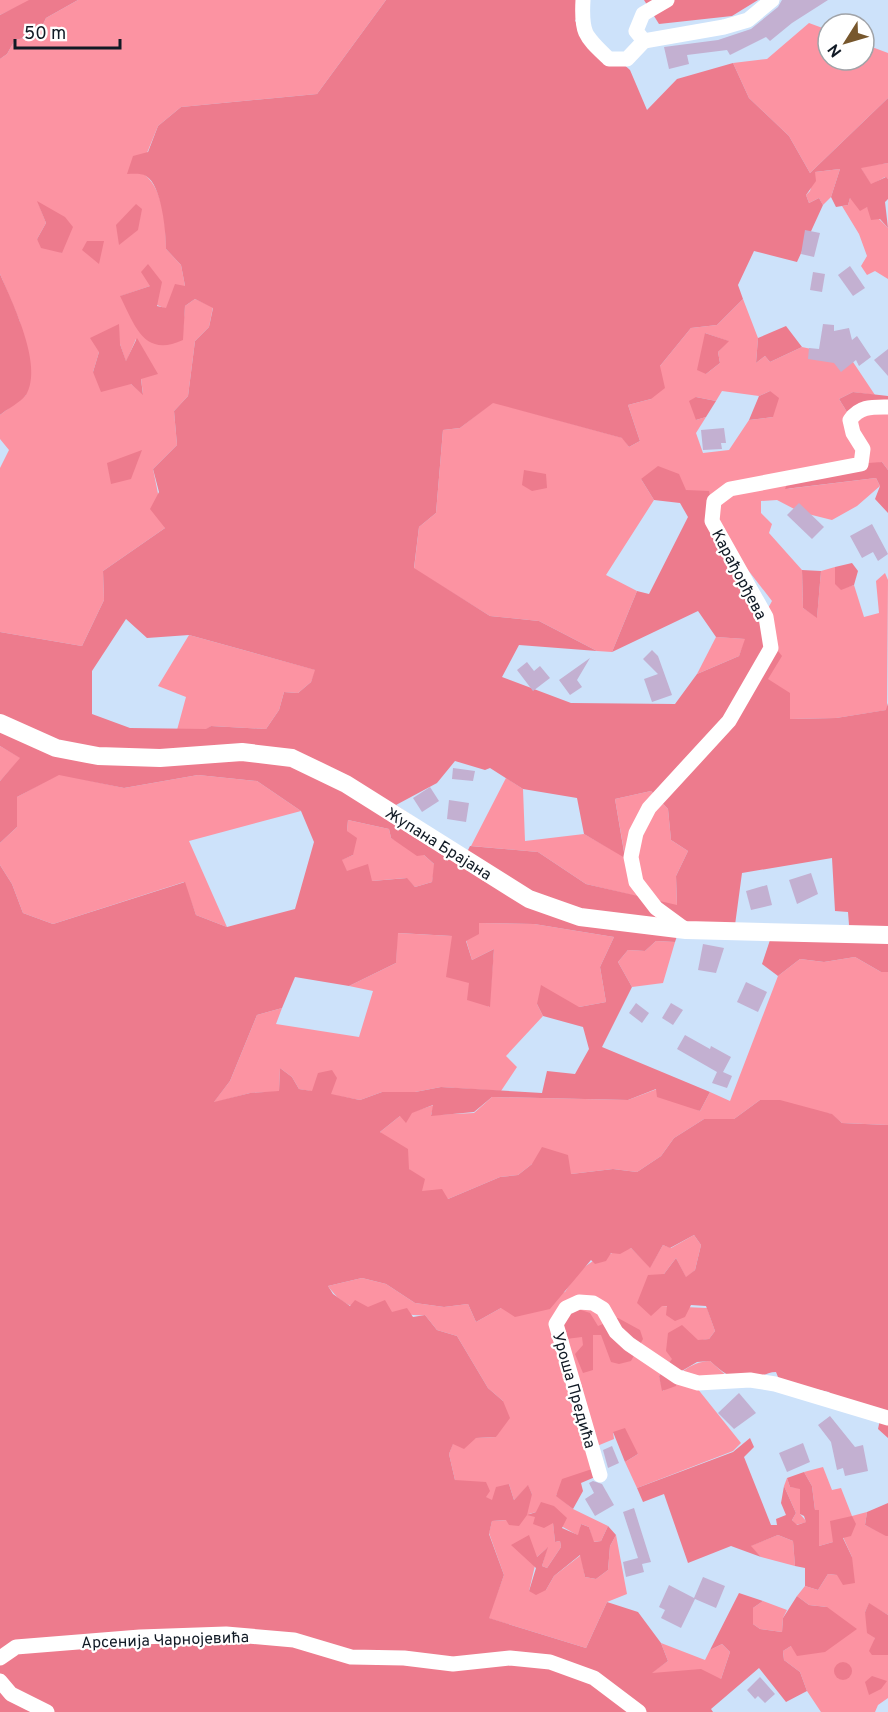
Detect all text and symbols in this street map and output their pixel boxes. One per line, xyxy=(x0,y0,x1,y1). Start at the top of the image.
scale bar xyxy=(15,12,120,50)
north arrow xyxy=(816,12,876,72)
text: 50 m xyxy=(24,23,66,46)
text: N xyxy=(824,39,847,60)
street label: Карађорђева xyxy=(706,526,770,623)
street label: Жупана Брајана xyxy=(381,804,495,885)
street label: Уроша Предића xyxy=(547,1330,599,1451)
street label: Арсенија Чарнојевића xyxy=(81,1628,249,1654)

